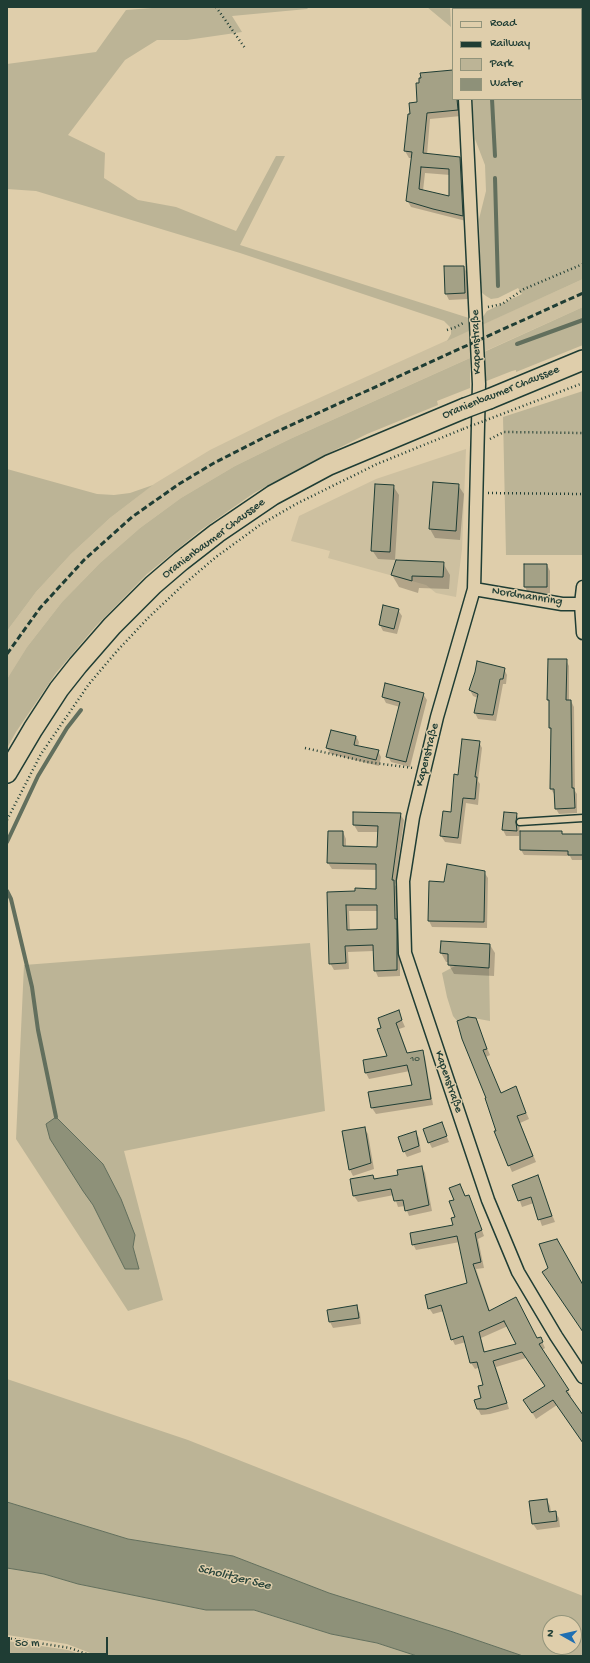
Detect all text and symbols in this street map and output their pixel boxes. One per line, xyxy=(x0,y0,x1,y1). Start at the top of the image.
legend xyxy=(452,8,582,100)
text: Road xyxy=(490,17,516,31)
text: Railway xyxy=(490,37,530,51)
text: Park xyxy=(490,57,513,71)
text: Water xyxy=(490,77,522,91)
street label: Kapenstraße xyxy=(469,309,485,375)
street label: Oranienbaumer Chaussee xyxy=(440,363,562,423)
street label: Oranienbaumer Chaussee xyxy=(160,496,268,582)
street label: Nordmannring xyxy=(491,584,563,610)
street label: Kapenstraße xyxy=(413,722,443,788)
street label: Kapenstraße xyxy=(431,1049,465,1115)
house number: 10 xyxy=(410,1053,420,1065)
water label: Scholitzer See xyxy=(196,1561,272,1595)
north arrow xyxy=(542,1615,582,1655)
scale bar xyxy=(10,1629,110,1655)
text: N xyxy=(545,1629,558,1638)
text: 50 m xyxy=(15,1637,40,1651)

